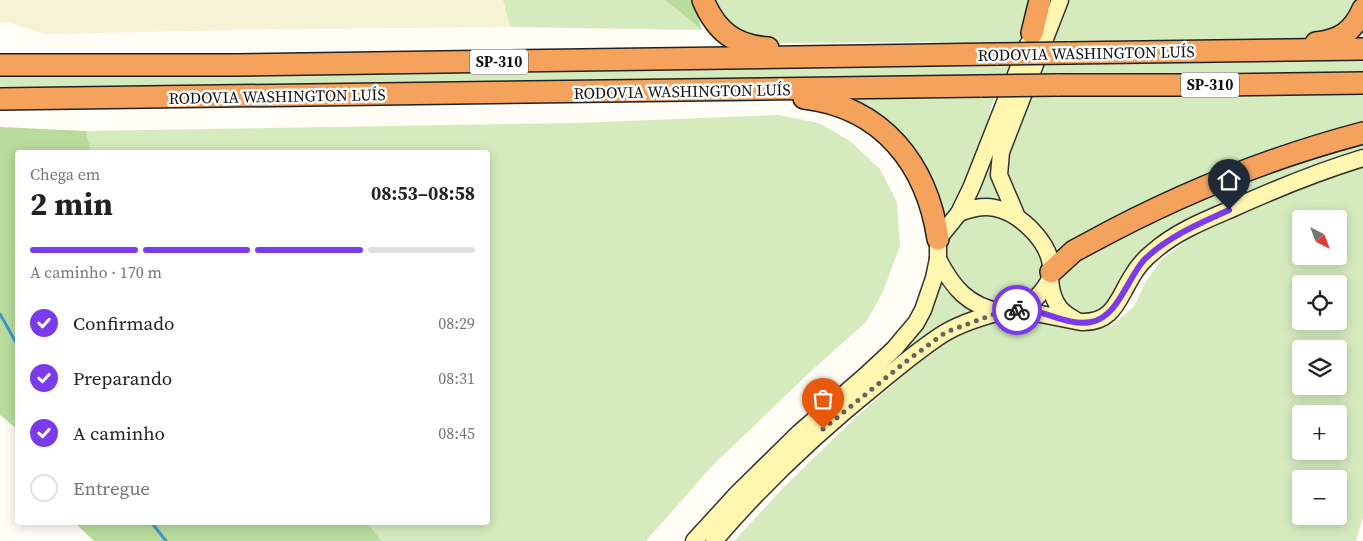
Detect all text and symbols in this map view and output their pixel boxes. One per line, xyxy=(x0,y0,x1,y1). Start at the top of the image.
street label: RODOVIA WASHINGTON LUÍS xyxy=(977,40,1195,66)
road number: SP-310 xyxy=(470,50,528,74)
road number: SP-310 xyxy=(1181,72,1239,98)
street label: RODOVIA WASHINGTON LUÍS xyxy=(573,78,791,104)
street label: RODOVIA WASHINGTON LUÍS xyxy=(168,83,386,109)
pin xyxy=(1208,159,1250,210)
text: Chega em xyxy=(30,163,100,185)
icon: home xyxy=(1215,166,1243,194)
text: 08:53–08:58 xyxy=(371,180,475,206)
text: 2 min xyxy=(30,182,113,226)
north arrow xyxy=(1292,210,1348,265)
map controls xyxy=(1292,210,1347,525)
text: A caminho · 170 m xyxy=(30,261,162,283)
button: locate xyxy=(1292,275,1347,330)
courier xyxy=(992,285,1042,335)
icon: bike xyxy=(1003,296,1031,324)
icon: check xyxy=(30,309,58,337)
text: Confirmado xyxy=(73,310,175,336)
text: 08:29 xyxy=(438,312,475,334)
button: layers xyxy=(1292,340,1347,395)
icon: check xyxy=(30,364,58,392)
text: Preparando xyxy=(73,365,172,391)
text: 08:31 xyxy=(438,367,475,389)
pin xyxy=(802,378,844,429)
icon: bag xyxy=(809,385,837,413)
button: + xyxy=(1292,405,1347,460)
icon: check xyxy=(30,419,58,447)
text: A caminho xyxy=(73,420,165,446)
text: 08:45 xyxy=(438,422,475,444)
button: − xyxy=(1292,470,1347,525)
text: Entregue xyxy=(73,475,150,501)

